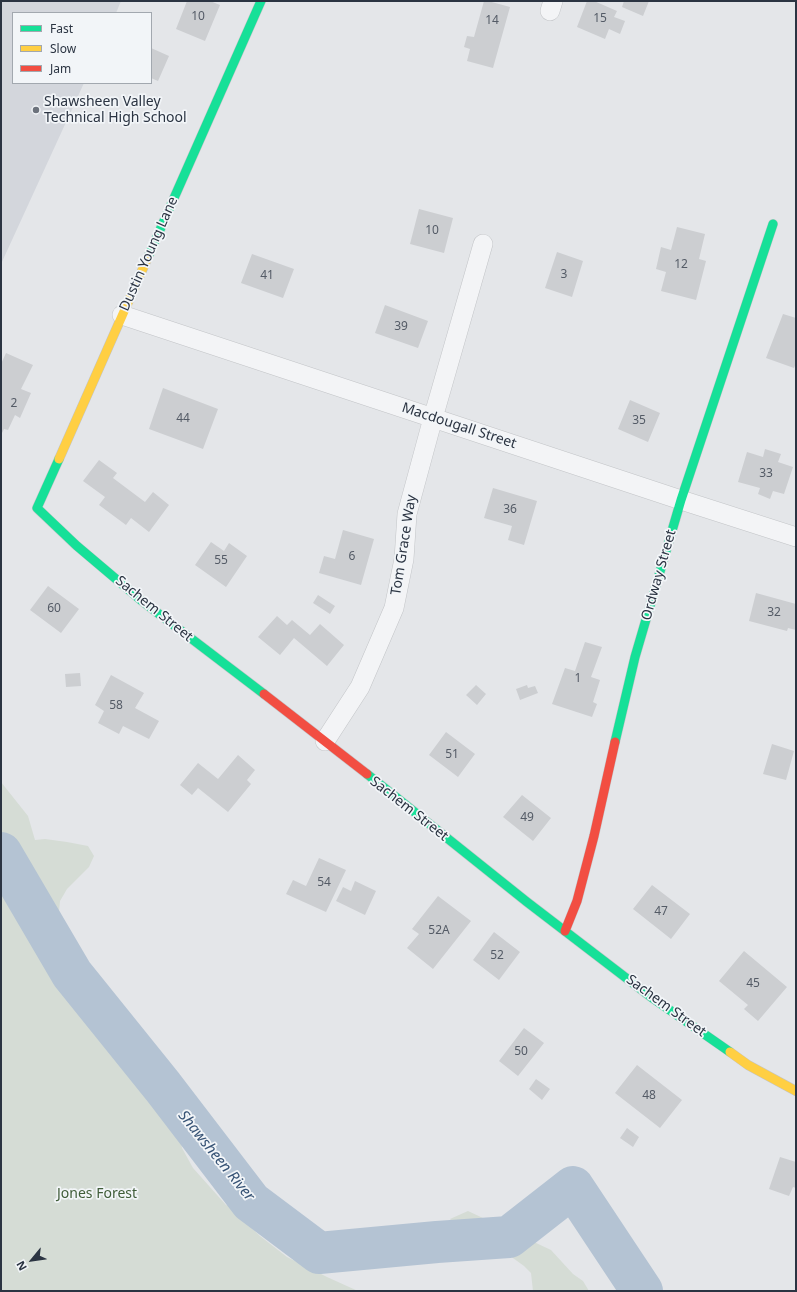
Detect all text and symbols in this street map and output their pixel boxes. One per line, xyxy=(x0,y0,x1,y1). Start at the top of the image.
house number: 10 xyxy=(191,10,205,24)
legend xyxy=(12,12,152,84)
house number: 15 xyxy=(593,12,607,26)
house number: 14 xyxy=(485,14,499,28)
text: Fast xyxy=(50,20,73,37)
text: Slow xyxy=(50,40,76,57)
text: Jam xyxy=(50,60,71,77)
place label: Shawsheen Valley Technical High School xyxy=(44,94,187,126)
marker: Shawsheen Valley Technical High School xyxy=(31,105,41,115)
street label: Dustin Young Lane xyxy=(116,194,182,314)
house number: 10 xyxy=(425,224,439,238)
house number: 12 xyxy=(674,258,688,272)
house number: 3 xyxy=(561,268,567,282)
house number: 41 xyxy=(260,269,274,283)
house number: 39 xyxy=(394,320,408,334)
house number: 2 xyxy=(11,397,17,411)
street label: Macdougall Street xyxy=(400,400,518,452)
house number: 44 xyxy=(176,412,190,426)
house number: 35 xyxy=(632,414,646,428)
house number: 33 xyxy=(759,467,773,481)
street label: Tom Grace Way xyxy=(388,494,420,596)
house number: 36 xyxy=(503,503,517,517)
street label: Ordway Street xyxy=(638,528,680,622)
house number: 6 xyxy=(349,550,355,564)
house number: 55 xyxy=(214,554,228,568)
street label: Sachem Street xyxy=(112,573,196,645)
house number: 60 xyxy=(47,602,61,616)
house number: 32 xyxy=(767,606,781,620)
house number: 1 xyxy=(575,672,581,686)
house number: 58 xyxy=(109,699,123,713)
house number: 51 xyxy=(445,748,459,762)
street label: Sachem Street xyxy=(367,773,451,845)
house number: 49 xyxy=(520,811,534,825)
house number: 54 xyxy=(317,876,331,890)
house number: 47 xyxy=(654,905,668,919)
house number: 52A xyxy=(428,924,450,938)
house number: 52 xyxy=(490,949,504,963)
street label: Sachem Street xyxy=(623,971,709,1041)
house number: 45 xyxy=(746,977,760,991)
house number: 50 xyxy=(514,1045,528,1059)
house number: 48 xyxy=(642,1089,656,1103)
water label: Shawsheen River xyxy=(174,1107,258,1205)
park label: Jones Forest xyxy=(57,1186,137,1202)
north arrow xyxy=(12,1240,52,1280)
text: N xyxy=(12,1259,30,1274)

